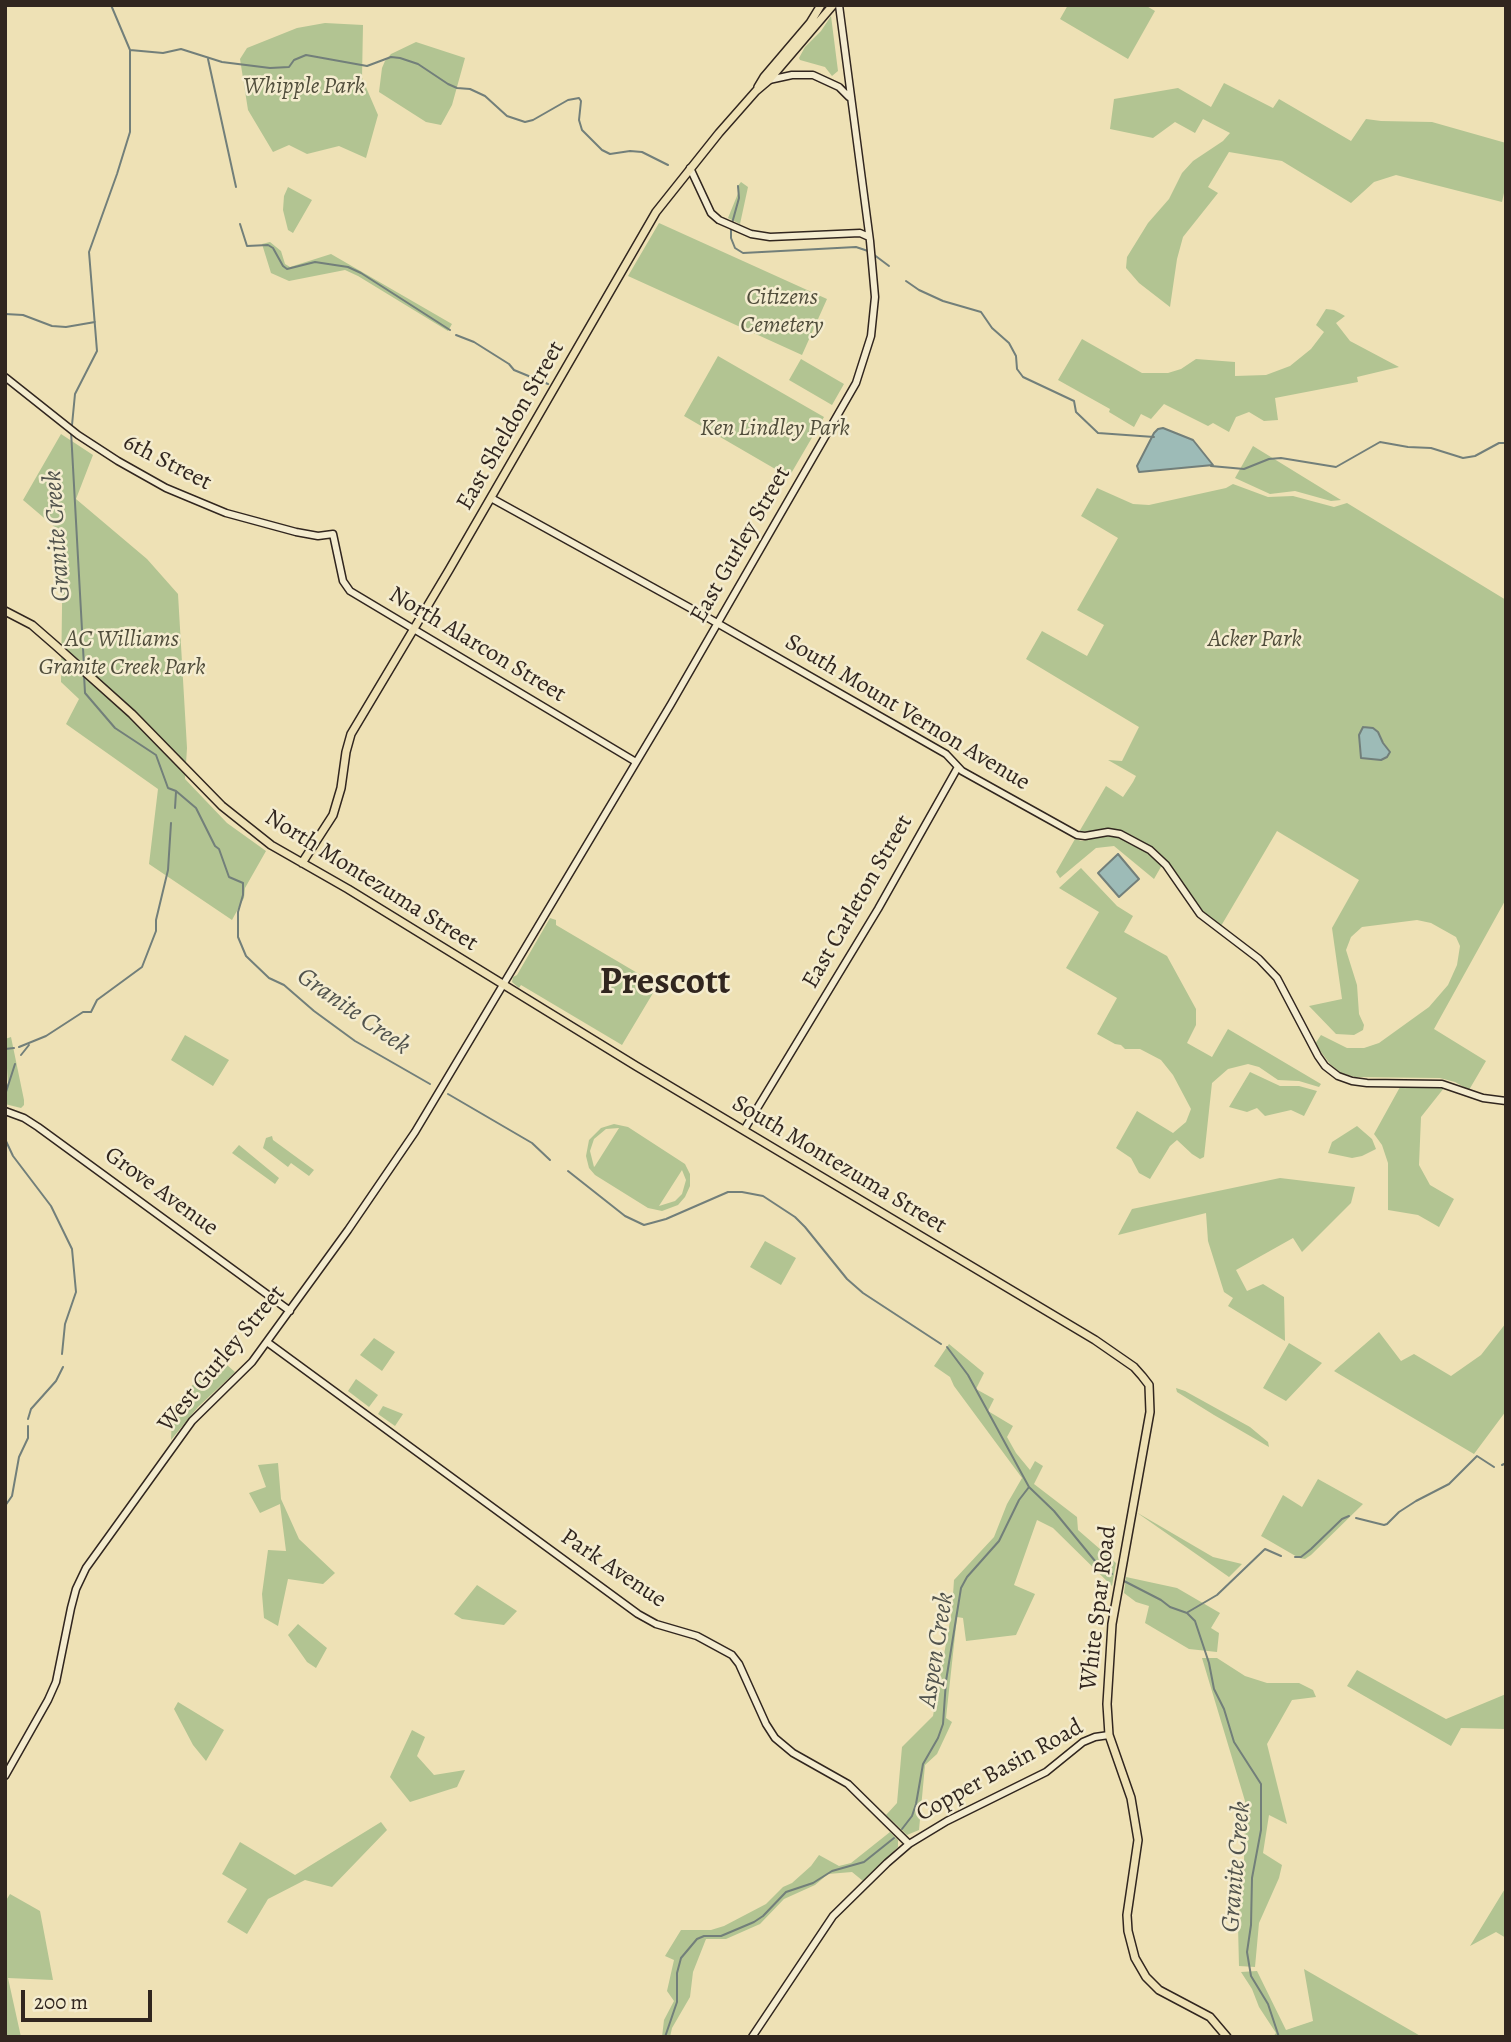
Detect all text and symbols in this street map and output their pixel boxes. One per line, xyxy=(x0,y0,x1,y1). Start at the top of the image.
park label: Whipple Park xyxy=(243,73,365,101)
park label: Citizens Cemetery xyxy=(740,284,824,340)
street label: East Sheldon Street xyxy=(451,336,571,516)
park label: Ken Lindley Park xyxy=(700,415,850,443)
street label: 6th Street xyxy=(118,428,216,498)
street label: East Gurley Street xyxy=(685,462,797,628)
water label: Granite Creek xyxy=(38,469,78,603)
street label: North Alarcon Street xyxy=(383,581,571,709)
park label: AC Williams Granite Creek Park xyxy=(38,626,206,682)
park label: Acker Park xyxy=(1208,626,1302,654)
street label: South Mount Vernon Avenue xyxy=(779,628,1035,798)
street label: North Montezuma Street xyxy=(259,804,483,958)
street label: East Carleton Street xyxy=(797,810,919,994)
water label: Granite Creek xyxy=(290,961,416,1063)
district label: Prescott xyxy=(600,961,730,1007)
street label: South Montezuma Street xyxy=(726,1090,952,1240)
street label: Grove Avenue xyxy=(99,1141,223,1243)
street label: West Gurley Street xyxy=(152,1280,292,1438)
street label: Park Avenue xyxy=(555,1523,671,1615)
street label: White Spar Road xyxy=(1075,1524,1123,1692)
water label: Aspen Creek xyxy=(913,1590,961,1710)
street label: Copper Basin Road xyxy=(912,1713,1088,1829)
water label: Granite Creek xyxy=(1216,1800,1258,1934)
scale bar xyxy=(24,1976,156,2020)
text: 200 m xyxy=(34,1988,88,2016)

